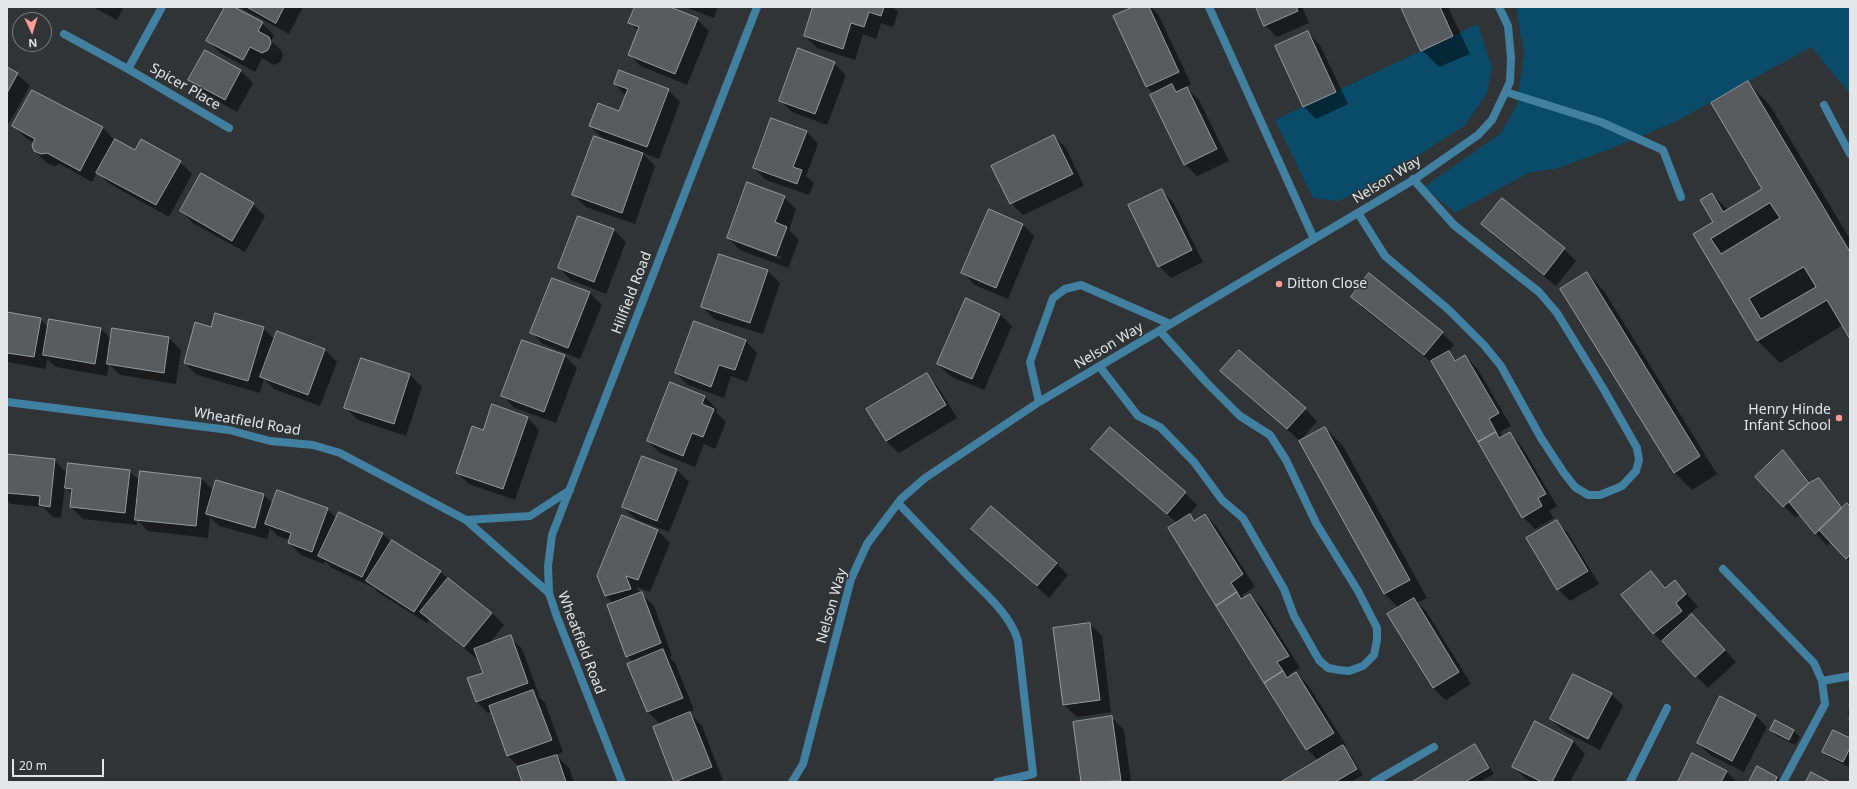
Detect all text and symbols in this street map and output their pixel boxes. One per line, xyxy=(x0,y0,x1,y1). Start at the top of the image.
north arrow xyxy=(12,12,52,52)
text: N xyxy=(28,36,38,51)
street label: Spicer Place xyxy=(147,60,223,114)
street label: Nelson Way xyxy=(1350,152,1424,208)
street label: Hillfield Road xyxy=(609,249,655,337)
place label: Ditton Close xyxy=(1287,276,1367,292)
marker: Ditton Close xyxy=(1274,279,1284,289)
street label: Nelson Way xyxy=(1072,319,1146,373)
place label: Henry Hinde Infant School xyxy=(1744,402,1831,434)
street label: Wheatfield Road xyxy=(192,404,302,440)
marker: Henry Hinde Infant School xyxy=(1834,413,1844,423)
street label: Nelson Way xyxy=(813,567,851,645)
street label: Wheatfield Road xyxy=(554,589,608,697)
scale bar xyxy=(14,751,106,777)
text: 20 m xyxy=(19,757,47,774)

